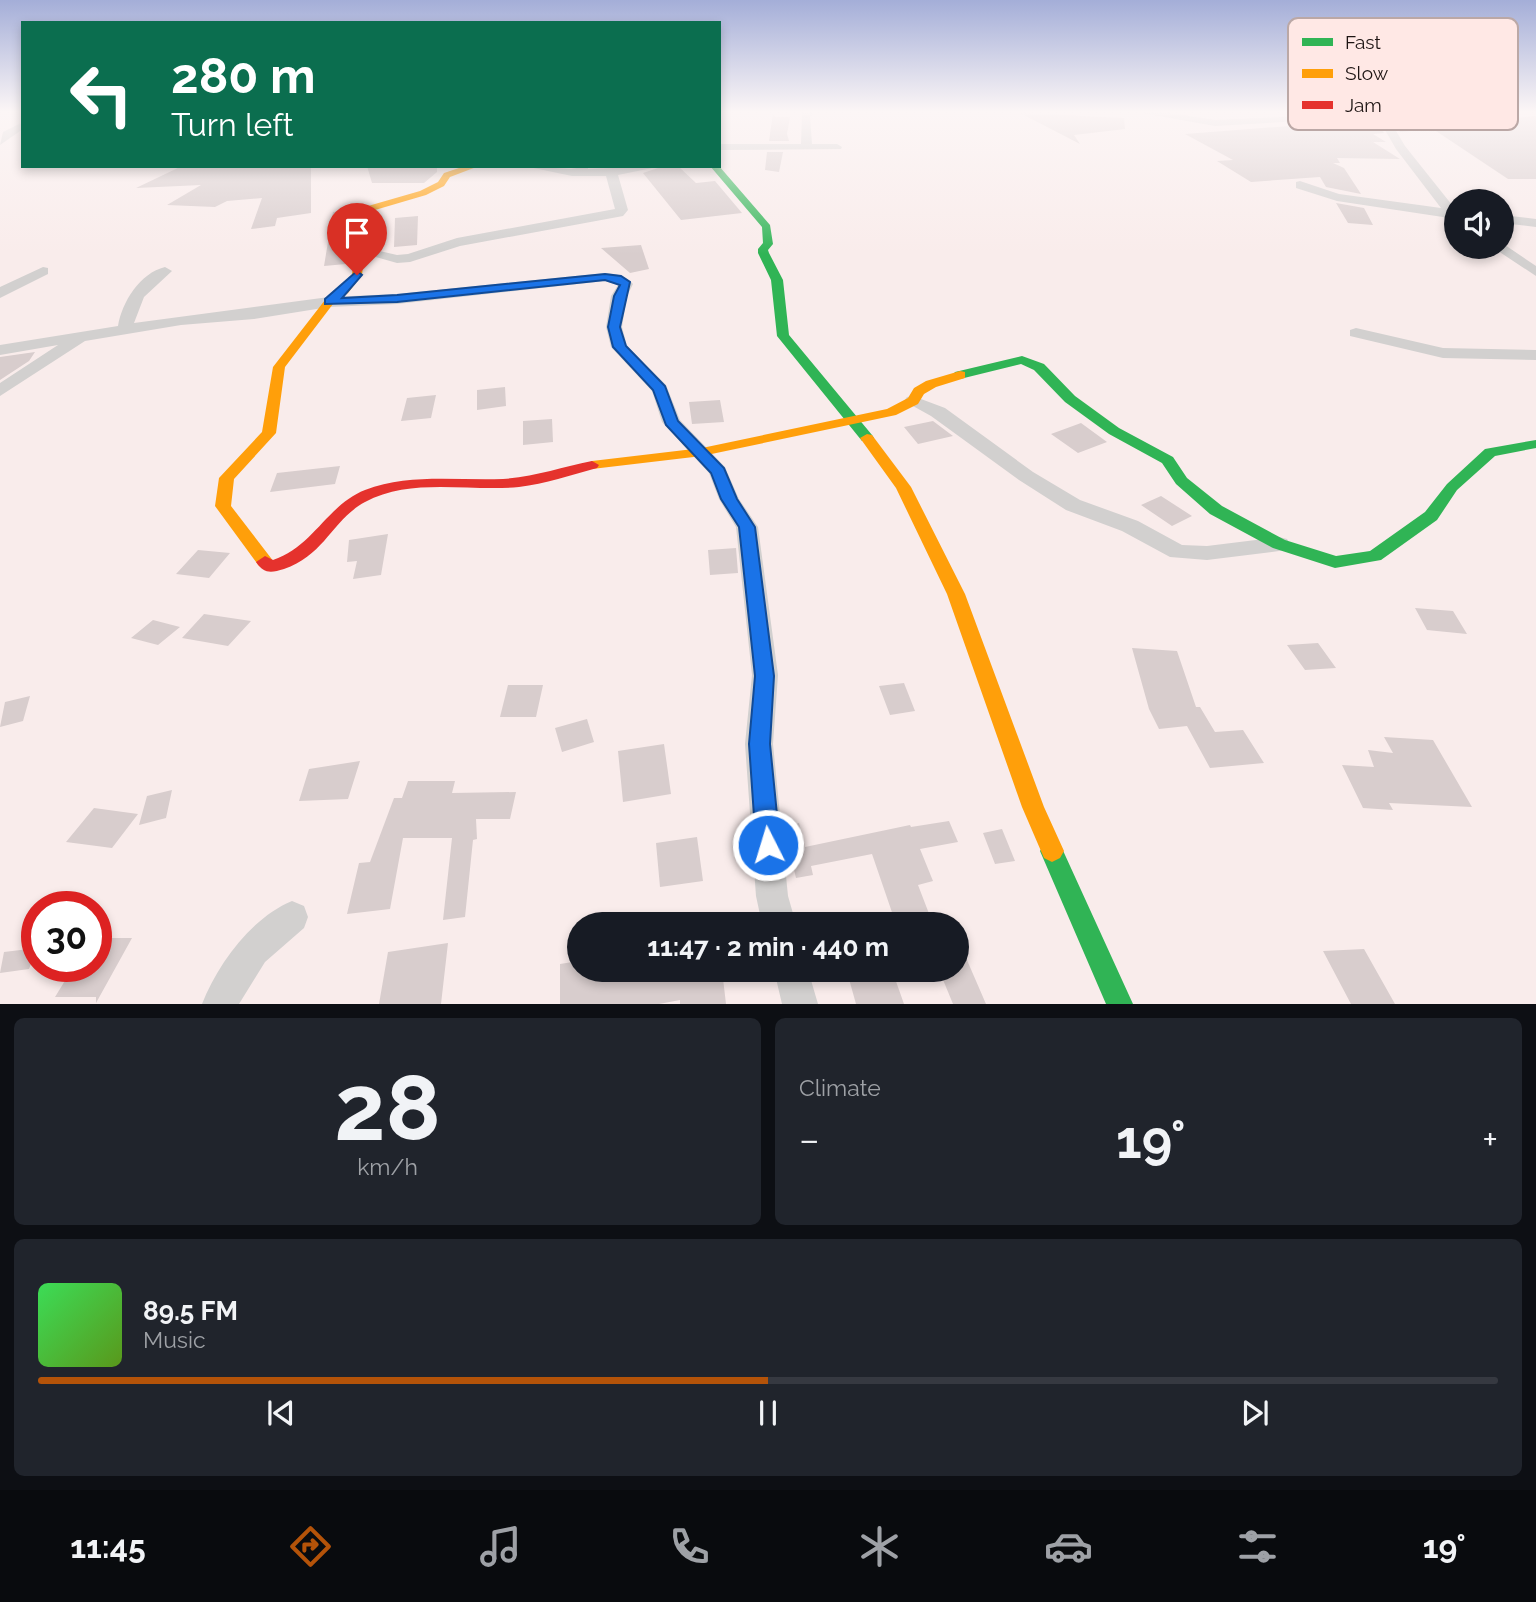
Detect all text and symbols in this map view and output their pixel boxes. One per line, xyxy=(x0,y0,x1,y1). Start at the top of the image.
legend xyxy=(1288,18,1518,130)
text: Fast xyxy=(1345,31,1381,53)
text: 280 m xyxy=(171,47,316,104)
icon: left xyxy=(56,49,147,140)
text: Slow xyxy=(1345,62,1389,84)
text: Jam xyxy=(1345,94,1382,116)
text: Turn left xyxy=(171,106,293,143)
map controls xyxy=(1444,189,1514,259)
button: sound xyxy=(1444,189,1514,259)
pin xyxy=(327,203,387,275)
icon: arrive xyxy=(338,214,376,252)
position arrow xyxy=(731,808,805,882)
speed limit sign: 30 xyxy=(21,891,112,982)
text: 11:47 · 2 min · 440 m xyxy=(647,932,889,962)
text: 28 xyxy=(334,1054,441,1161)
text: Climate xyxy=(799,1074,881,1101)
text: 19° xyxy=(1116,1109,1186,1170)
text: − xyxy=(799,1117,819,1162)
text: + xyxy=(1482,1117,1498,1162)
text: km/h xyxy=(357,1153,418,1180)
text: 89.5 FM xyxy=(143,1296,238,1326)
text: Music xyxy=(143,1326,206,1353)
icon: previous xyxy=(262,1394,300,1432)
icon: pause xyxy=(749,1394,787,1432)
icon: next xyxy=(1236,1394,1274,1432)
icon: directions xyxy=(286,1522,335,1571)
icon: music xyxy=(476,1522,525,1571)
icon: phone xyxy=(665,1522,714,1571)
icon: climate xyxy=(855,1522,904,1571)
icon: car xyxy=(1044,1522,1093,1571)
icon: filters xyxy=(1233,1522,1282,1571)
text: 11:45 xyxy=(70,1528,146,1565)
text: 19° xyxy=(1423,1528,1466,1565)

